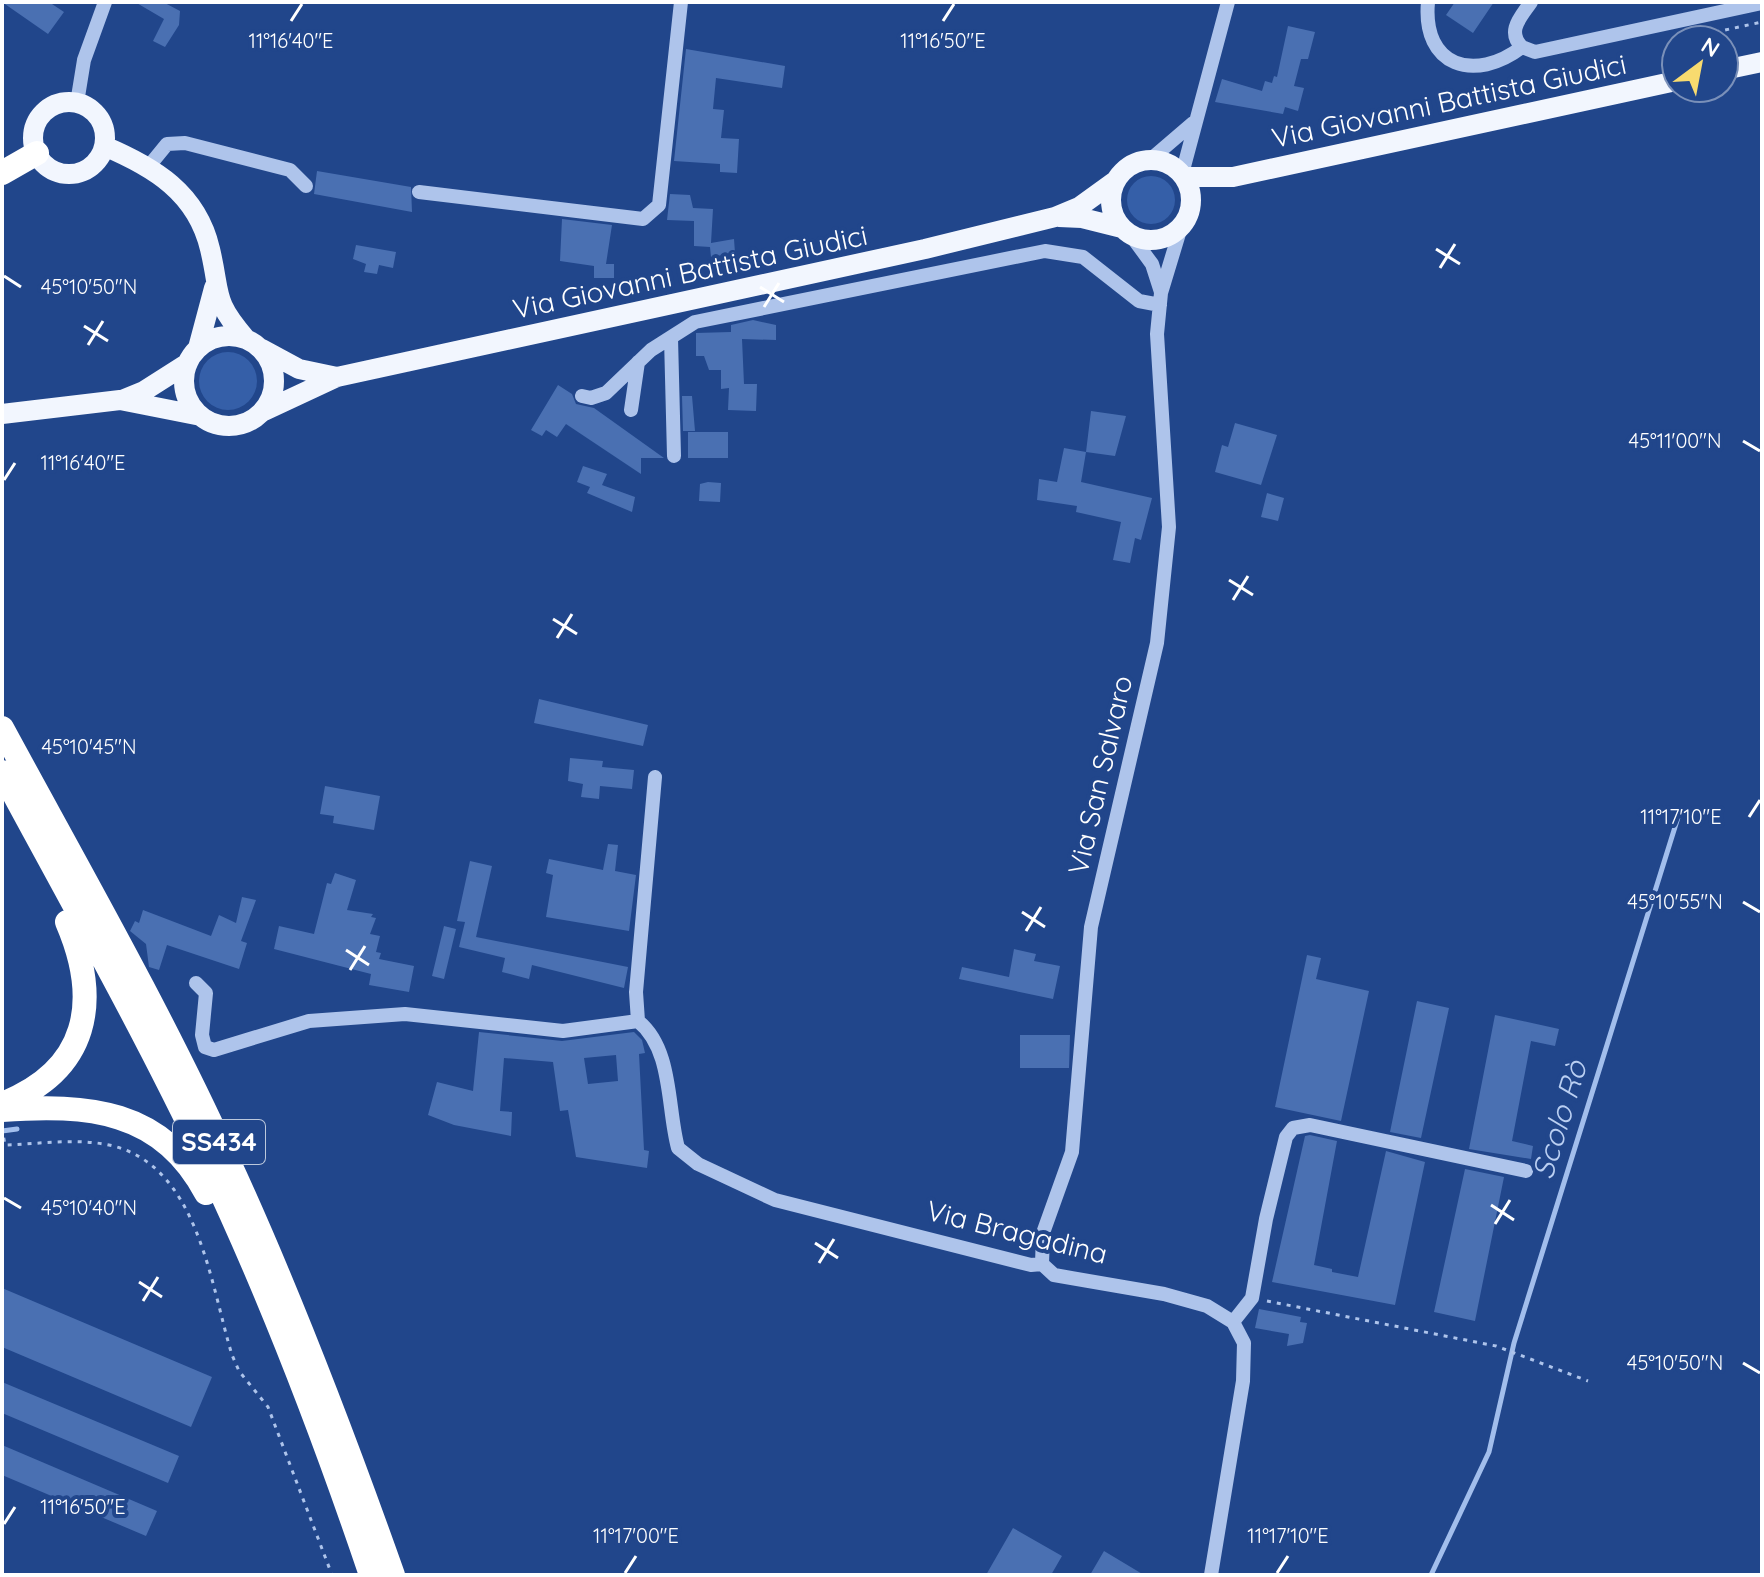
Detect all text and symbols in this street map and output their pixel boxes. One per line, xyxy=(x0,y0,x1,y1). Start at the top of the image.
north arrow xyxy=(1660,24,1740,104)
text: 11°16'40"E xyxy=(249,28,333,53)
text: 11°16'50"E xyxy=(900,28,986,53)
text: N xyxy=(1696,31,1725,63)
street label: Via Giovanni Battista Giudici xyxy=(1268,46,1629,155)
street label: Via Giovanni Battista Giudici xyxy=(509,217,870,326)
text: 45°10'50"N xyxy=(41,274,137,299)
text: 45°11'00"N xyxy=(1629,428,1721,453)
text: 11°16'40"E xyxy=(41,450,125,475)
street label: Via San Salvaro xyxy=(1060,672,1139,878)
text: 45°10'45"N xyxy=(41,734,137,759)
text: 11°17'10"E xyxy=(1640,804,1722,829)
text: 45°10'55"N xyxy=(1627,889,1723,914)
water label: Scolo Rò xyxy=(1523,1054,1596,1183)
road number: SS434 xyxy=(173,1120,265,1164)
street label: Via Bragadina xyxy=(923,1192,1111,1271)
text: 45°10'40"N xyxy=(41,1195,137,1220)
text: 45°10'50"N xyxy=(1627,1350,1723,1375)
text: 11°16'50"E xyxy=(40,1494,126,1519)
text: 11°17'00"E xyxy=(593,1523,679,1548)
text: 11°17'10"E xyxy=(1247,1523,1329,1548)

